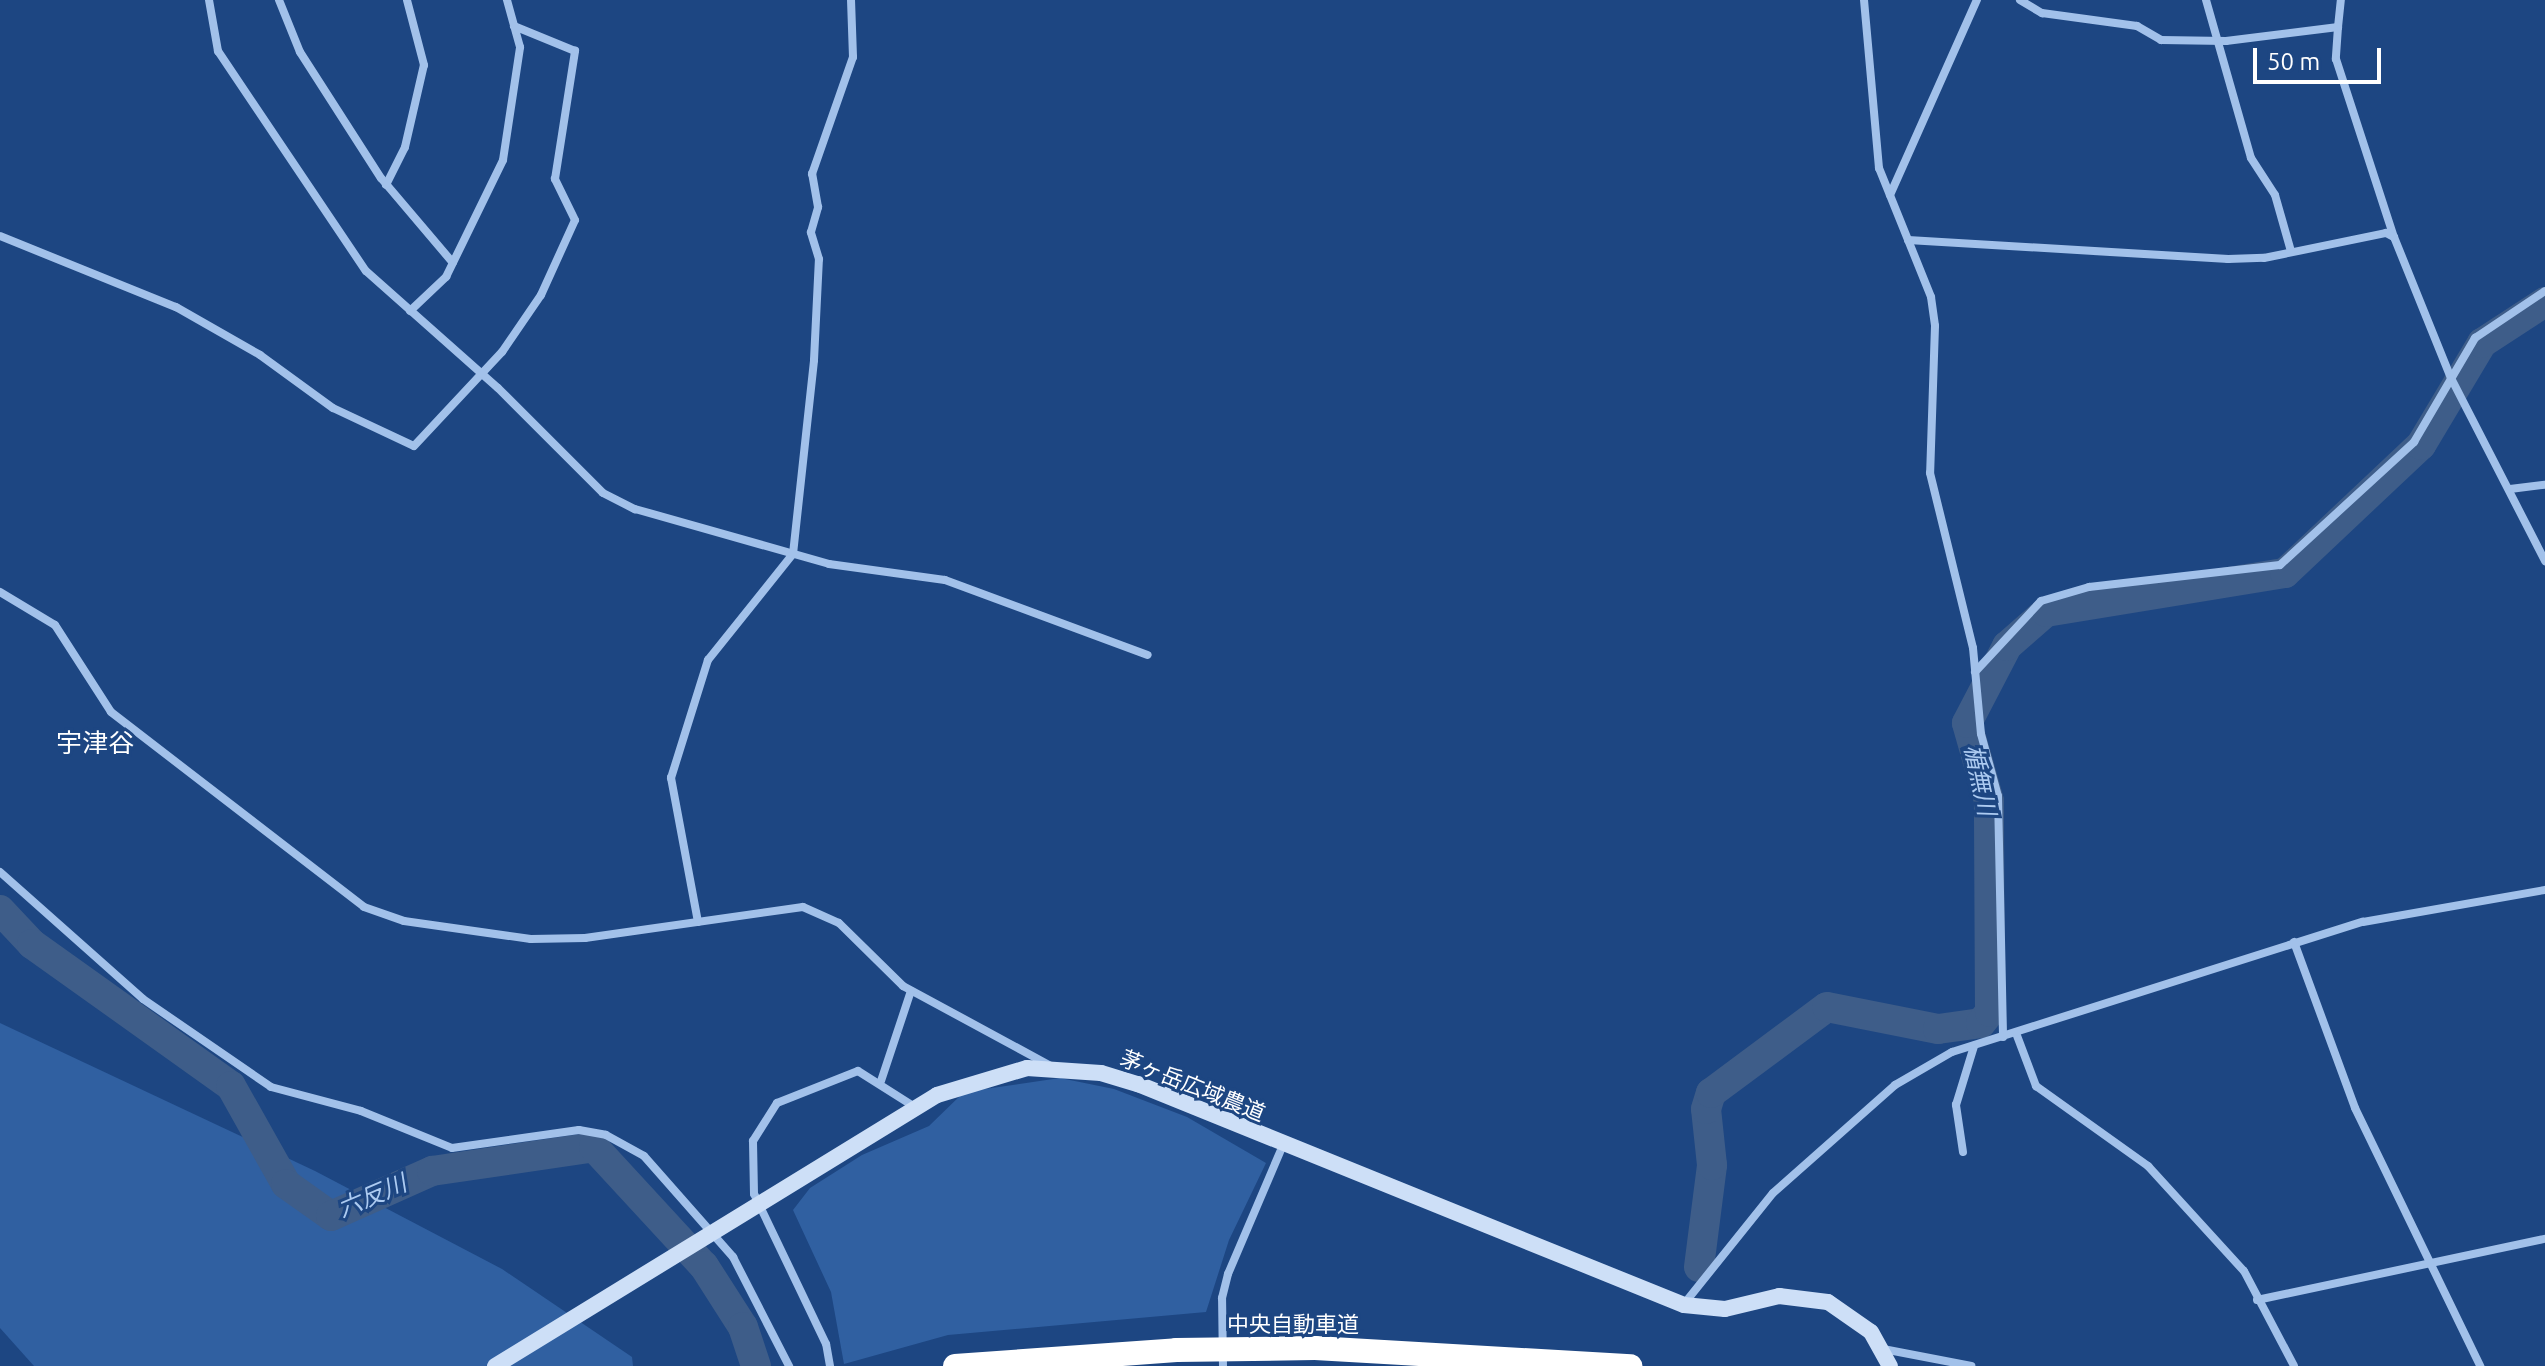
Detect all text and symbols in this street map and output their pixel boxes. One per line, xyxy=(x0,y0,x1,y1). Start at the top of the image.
scale bar xyxy=(2257,32,2385,82)
text: 50 m xyxy=(2267,48,2320,75)
district label: 宇津谷 xyxy=(56,727,134,759)
water label: 楯無川 xyxy=(1958,742,2002,818)
street label: 茅ヶ岳広域農道 xyxy=(1117,1044,1269,1126)
water label: 六反川 xyxy=(333,1169,411,1223)
street label: 中央自動車道 xyxy=(1227,1311,1359,1337)

